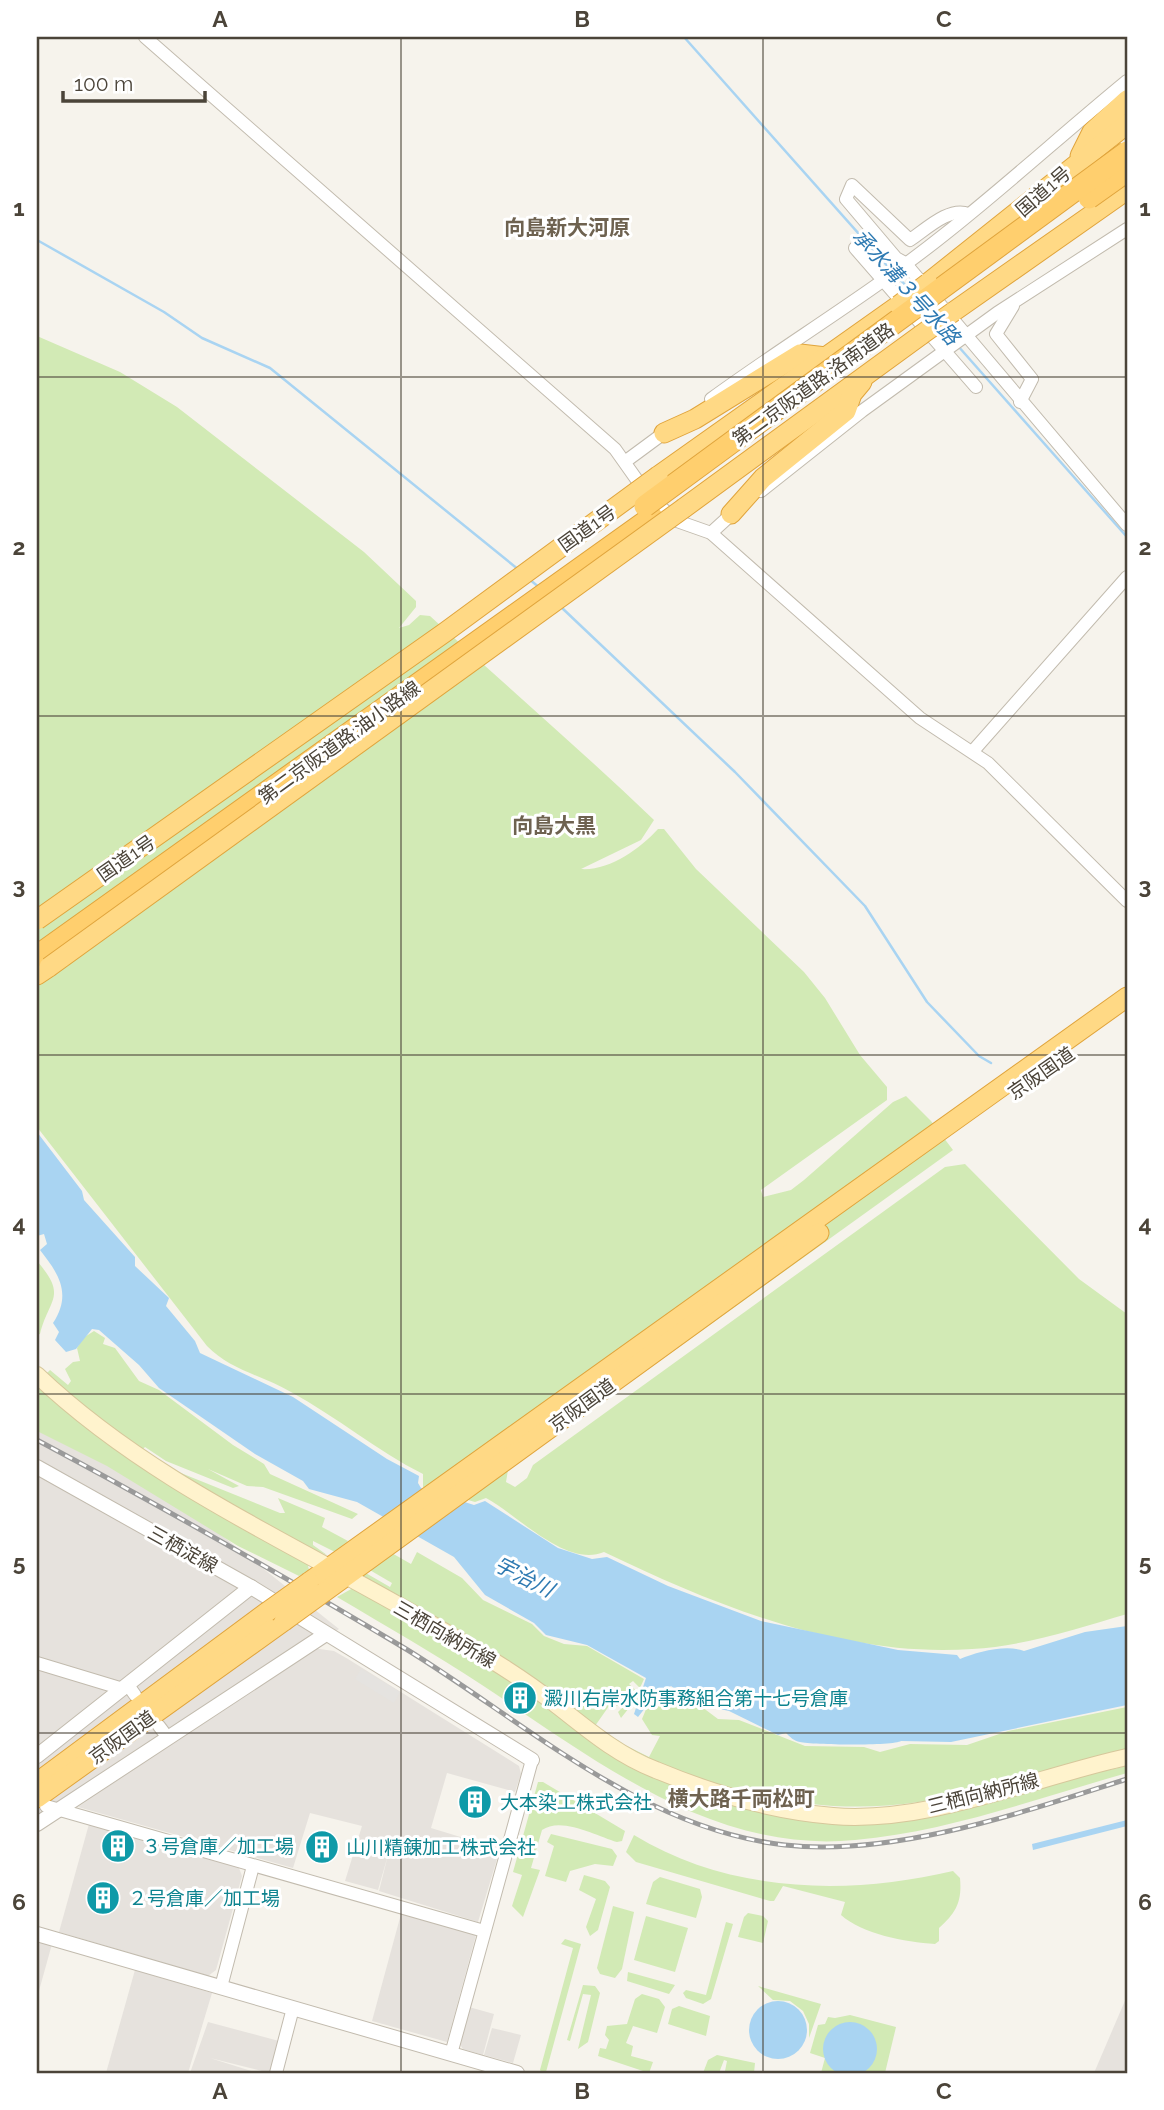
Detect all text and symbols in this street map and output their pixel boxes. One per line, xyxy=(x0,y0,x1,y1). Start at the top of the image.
text: A xyxy=(212,5,228,32)
text: B xyxy=(574,5,590,32)
text: C xyxy=(936,5,952,32)
scale bar xyxy=(63,60,205,104)
text: 100 m xyxy=(74,71,133,96)
street label: 国道1号 xyxy=(1011,161,1075,221)
text: 1 xyxy=(13,194,25,221)
text: 1 xyxy=(1139,194,1151,221)
district label: 向島新大河原 xyxy=(504,215,630,240)
water label: 承水溝３号水路 xyxy=(848,224,966,351)
street label: 第二京阪道路;洛南道路 xyxy=(728,318,898,450)
street label: 国道1号 xyxy=(554,500,620,556)
text: 2 xyxy=(13,533,25,560)
text: 2 xyxy=(1139,533,1151,560)
street label: 第二京阪道路;油小路線 xyxy=(254,676,424,808)
district label: 向島大黒 xyxy=(512,813,596,838)
street label: 国道1号 xyxy=(93,830,159,886)
text: 3 xyxy=(13,872,25,899)
text: 3 xyxy=(1139,872,1151,899)
street label: 京阪国道 xyxy=(1004,1042,1078,1104)
text: 4 xyxy=(12,1210,26,1237)
text: 4 xyxy=(1138,1210,1152,1237)
street label: 京阪国道 xyxy=(545,1374,619,1436)
street label: 三栖淀線 xyxy=(144,1521,222,1577)
text: 5 xyxy=(13,1549,26,1576)
text: 5 xyxy=(1139,1549,1152,1576)
water label: 宇治川 xyxy=(490,1551,560,1603)
street label: 三栖向納所線 xyxy=(390,1596,500,1672)
building icon: 澱川右岸水防事務組合第十七号倉庫 xyxy=(501,1679,539,1717)
place label: 澱川右岸水防事務組合第十七号倉庫 xyxy=(544,1687,848,1709)
street label: 京阪国道 xyxy=(85,1706,159,1768)
street label: 三栖向納所線 xyxy=(925,1769,1041,1817)
building icon: 大本染工株式会社 xyxy=(456,1783,494,1821)
district label: 横大路千両松町 xyxy=(668,1786,815,1811)
place label: 大本染工株式会社 xyxy=(500,1791,652,1813)
building icon: ３号倉庫／加工場 xyxy=(99,1827,137,1865)
building icon: 山川精錬加工株式会社 xyxy=(303,1828,341,1866)
place label: ３号倉庫／加工場 xyxy=(142,1835,294,1857)
place label: 山川精錬加工株式会社 xyxy=(346,1836,536,1858)
building icon: ２号倉庫／加工場 xyxy=(84,1879,122,1917)
place label: ２号倉庫／加工場 xyxy=(128,1887,280,1909)
text: 6 xyxy=(12,1888,26,1915)
text: 6 xyxy=(1138,1888,1152,1915)
text: A xyxy=(212,2077,228,2104)
text: B xyxy=(574,2077,590,2104)
text: C xyxy=(936,2077,952,2104)

